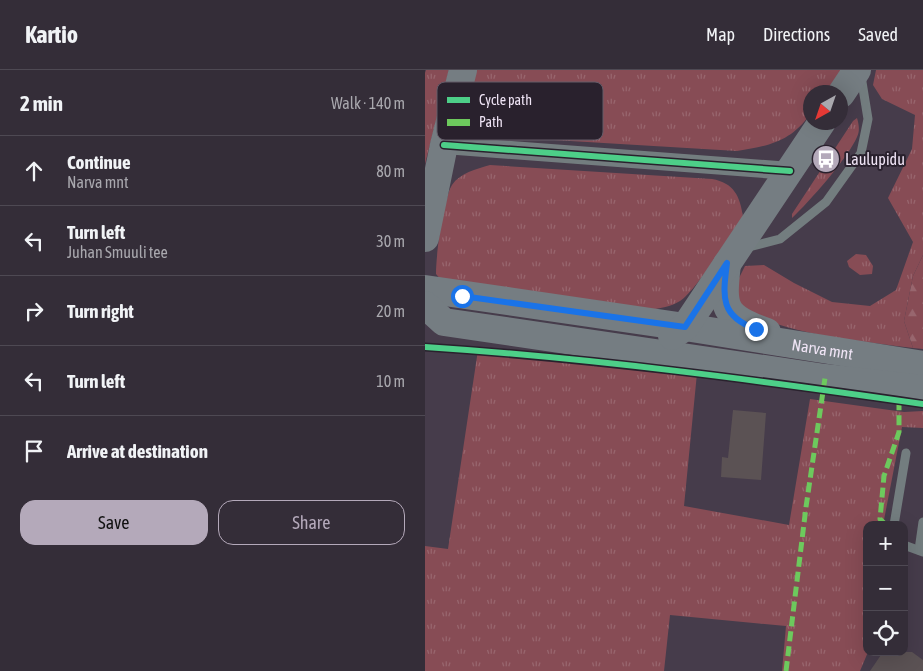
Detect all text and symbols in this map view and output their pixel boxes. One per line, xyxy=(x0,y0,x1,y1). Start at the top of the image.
text: Kartio xyxy=(25,21,78,48)
text: Map xyxy=(706,24,735,45)
text: Directions xyxy=(763,24,830,45)
text: Saved xyxy=(858,24,898,45)
legend xyxy=(437,82,603,140)
north arrow xyxy=(803,85,848,130)
text: 2 min xyxy=(20,91,63,115)
text: Cycle path xyxy=(479,92,532,108)
text: Walk · 140 m xyxy=(331,94,405,112)
text: Path xyxy=(479,114,503,130)
bus stop icon: Laulupidu xyxy=(811,144,841,174)
place label: Laulupidu xyxy=(845,150,905,169)
text: Continue xyxy=(67,151,131,173)
icon: ahead xyxy=(20,157,48,185)
text: 80 m xyxy=(376,162,405,180)
text: Narva mnt xyxy=(67,173,129,191)
text: Turn left xyxy=(67,221,125,243)
icon: left xyxy=(20,227,48,255)
text: 30 m xyxy=(376,232,405,250)
text: Juhan Smuuli tee xyxy=(67,243,168,261)
route start xyxy=(451,285,474,308)
icon: right xyxy=(20,297,48,325)
text: Turn right xyxy=(67,300,134,322)
text: 20 m xyxy=(376,302,405,320)
route end xyxy=(745,318,768,341)
street label: Narva mnt xyxy=(791,335,855,363)
icon: left xyxy=(20,367,48,395)
text: Turn left xyxy=(67,370,125,392)
text: 10 m xyxy=(376,372,405,390)
icon: arrive xyxy=(20,437,48,465)
text: Arrive at destination xyxy=(67,440,208,462)
button: Save xyxy=(20,500,208,545)
button: Share xyxy=(218,500,405,545)
map controls xyxy=(863,521,908,656)
button: + xyxy=(863,521,908,566)
button: − xyxy=(863,566,908,611)
button: locate xyxy=(863,611,908,656)

